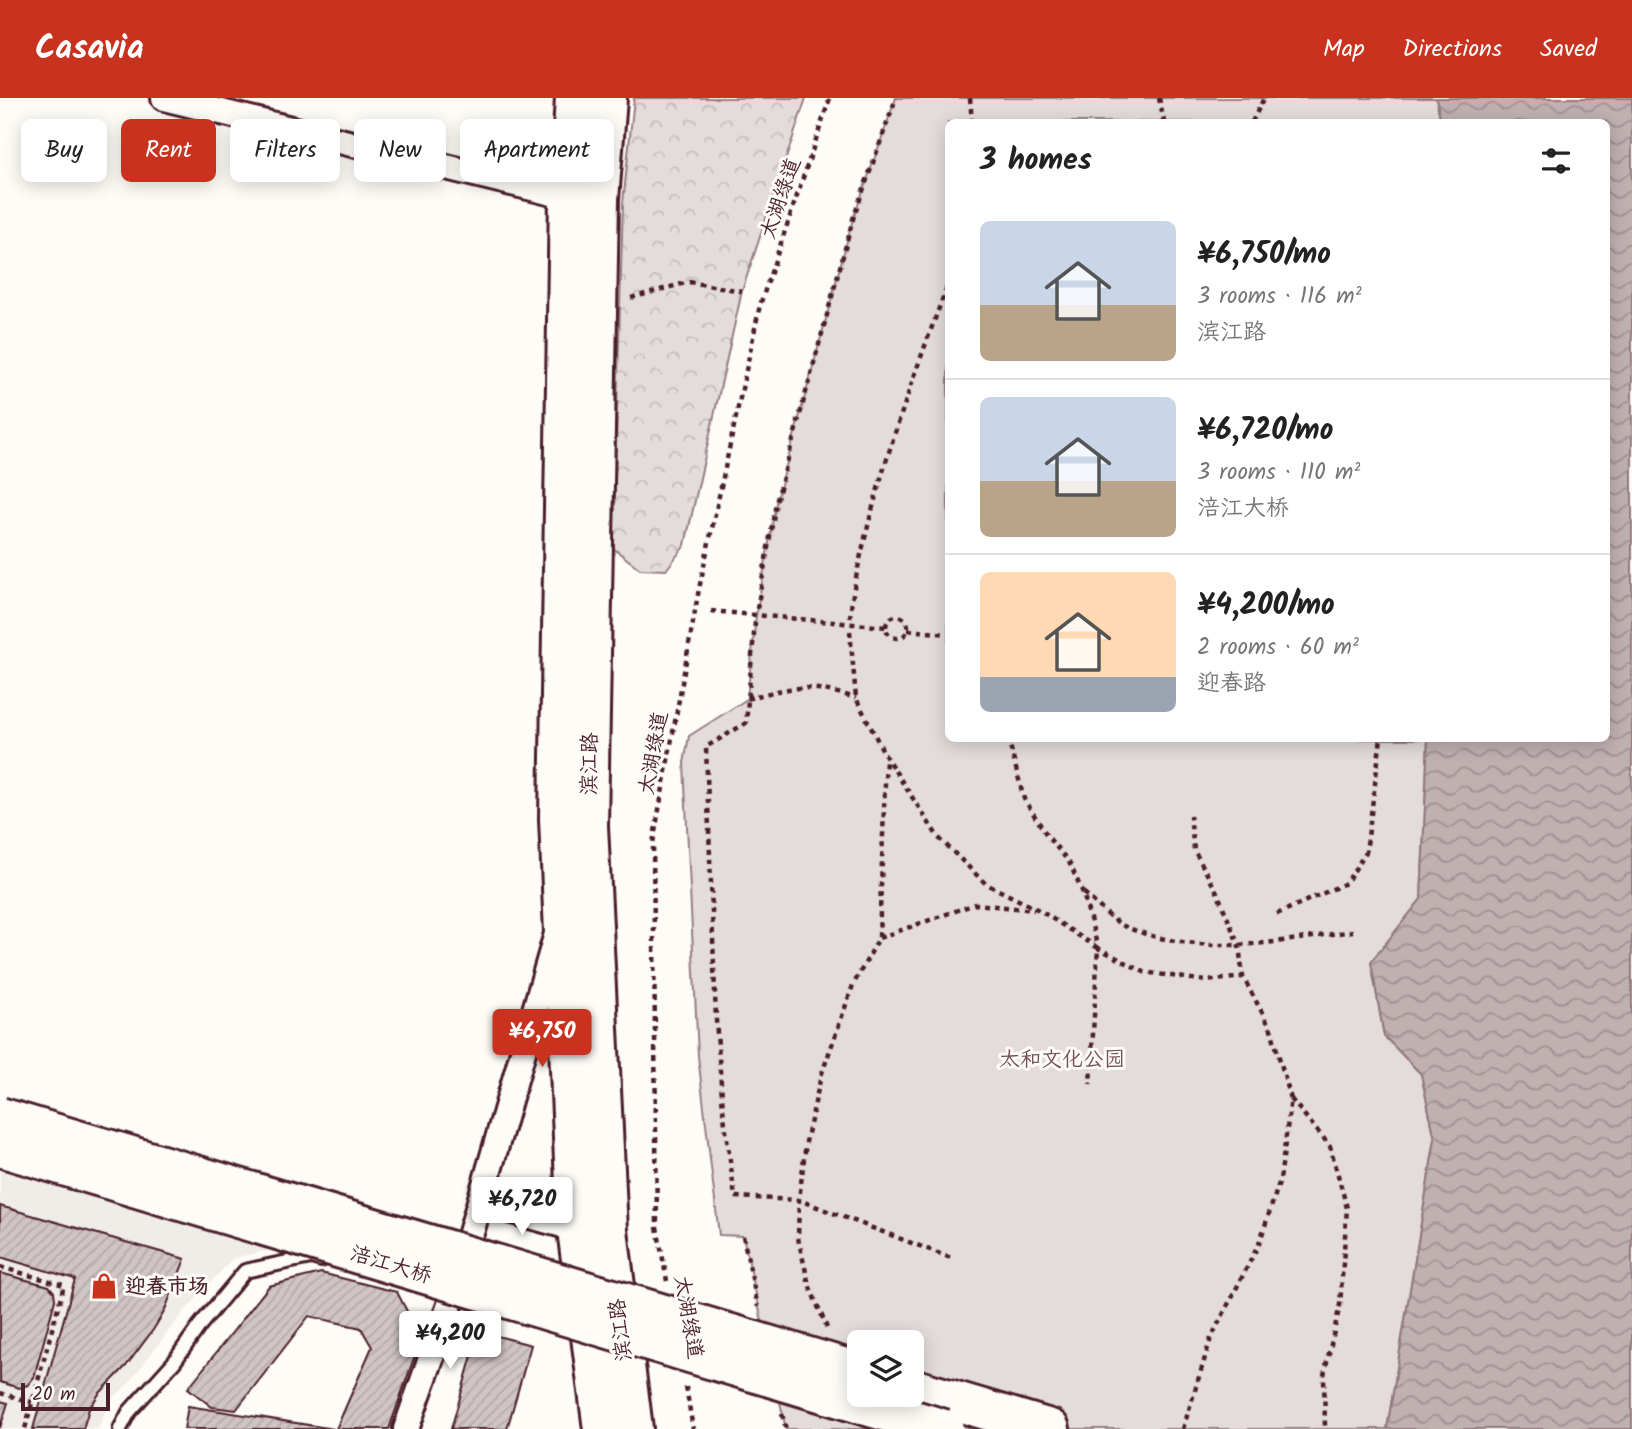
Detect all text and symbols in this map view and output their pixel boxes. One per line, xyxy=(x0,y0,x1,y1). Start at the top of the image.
text: Casavia xyxy=(35,23,144,76)
text: Map xyxy=(1323,30,1365,69)
text: Directions xyxy=(1403,30,1502,69)
text: Saved xyxy=(1540,30,1597,69)
chip: Buy xyxy=(21,119,107,182)
chip: Rent xyxy=(121,119,216,182)
chip: Filters xyxy=(230,119,340,182)
chip: New xyxy=(354,119,446,182)
chip: Apartment xyxy=(460,119,614,182)
text: 3 homes xyxy=(980,137,1092,185)
icon: filters xyxy=(1537,142,1575,180)
street label: 太湖绿道 xyxy=(752,153,811,244)
text: ¥6,750/mo xyxy=(1197,231,1331,279)
icon: home xyxy=(1036,249,1120,333)
text: 3 rooms · 116 m² xyxy=(1197,279,1362,315)
text: 滨江路 xyxy=(1197,315,1266,351)
text: ¥6,720/mo xyxy=(1197,407,1333,455)
icon: home xyxy=(1036,425,1120,509)
text: 3 rooms · 110 m² xyxy=(1197,455,1360,491)
text: 涪江大桥 xyxy=(1197,491,1289,527)
text: ¥4,200/mo xyxy=(1197,582,1335,630)
icon: home xyxy=(1036,600,1120,684)
text: 2 rooms · 60 m² xyxy=(1197,630,1359,666)
text: 迎春路 xyxy=(1197,666,1266,702)
street label: 太湖绿道 xyxy=(631,709,678,797)
street label: 滨江路 xyxy=(573,732,608,796)
pin: ¥6,750 xyxy=(485,1010,599,1069)
text: ¥6,750 xyxy=(509,1014,575,1050)
park label: 太和文化公园 xyxy=(999,1044,1125,1077)
pin: ¥6,720 xyxy=(465,1178,579,1237)
text: ¥6,720 xyxy=(488,1182,556,1218)
street label: 涪江大桥 xyxy=(346,1237,436,1293)
shop icon: 迎春市场 xyxy=(89,1271,119,1301)
place label: 迎春市场 xyxy=(125,1271,209,1304)
street label: 太湖绿道 xyxy=(664,1273,711,1361)
street label: 滨江路 xyxy=(601,1297,642,1363)
pin: ¥4,200 xyxy=(393,1312,507,1371)
text: ¥4,200 xyxy=(415,1316,485,1352)
map controls xyxy=(847,1330,924,1407)
button: layers xyxy=(847,1330,924,1407)
scale bar xyxy=(21,1380,110,1412)
text: 20 m xyxy=(32,1380,75,1410)

